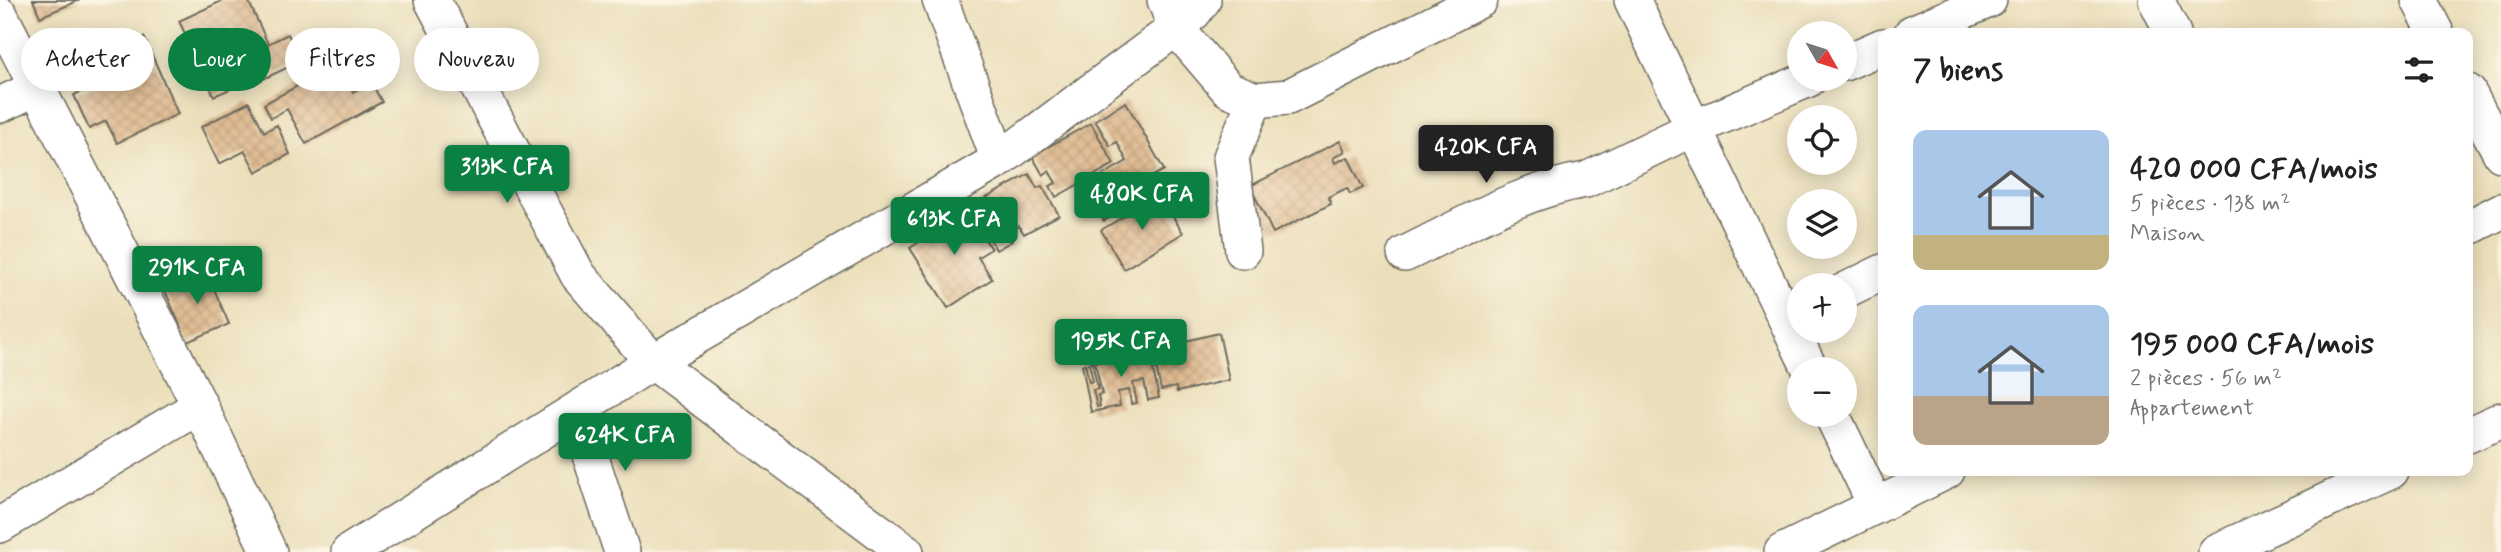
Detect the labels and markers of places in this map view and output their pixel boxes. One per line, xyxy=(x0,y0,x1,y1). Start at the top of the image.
pin: 420K CFA xyxy=(1414,125,1558,185)
pin: 313K CFA xyxy=(435,146,579,205)
pin: 480K CFA xyxy=(1070,173,1214,232)
pin: 613K CFA xyxy=(882,198,1026,257)
pin: 291K CFA xyxy=(125,246,269,306)
pin: 195K CFA xyxy=(1049,320,1193,379)
pin: 624K CFA xyxy=(553,414,697,473)

